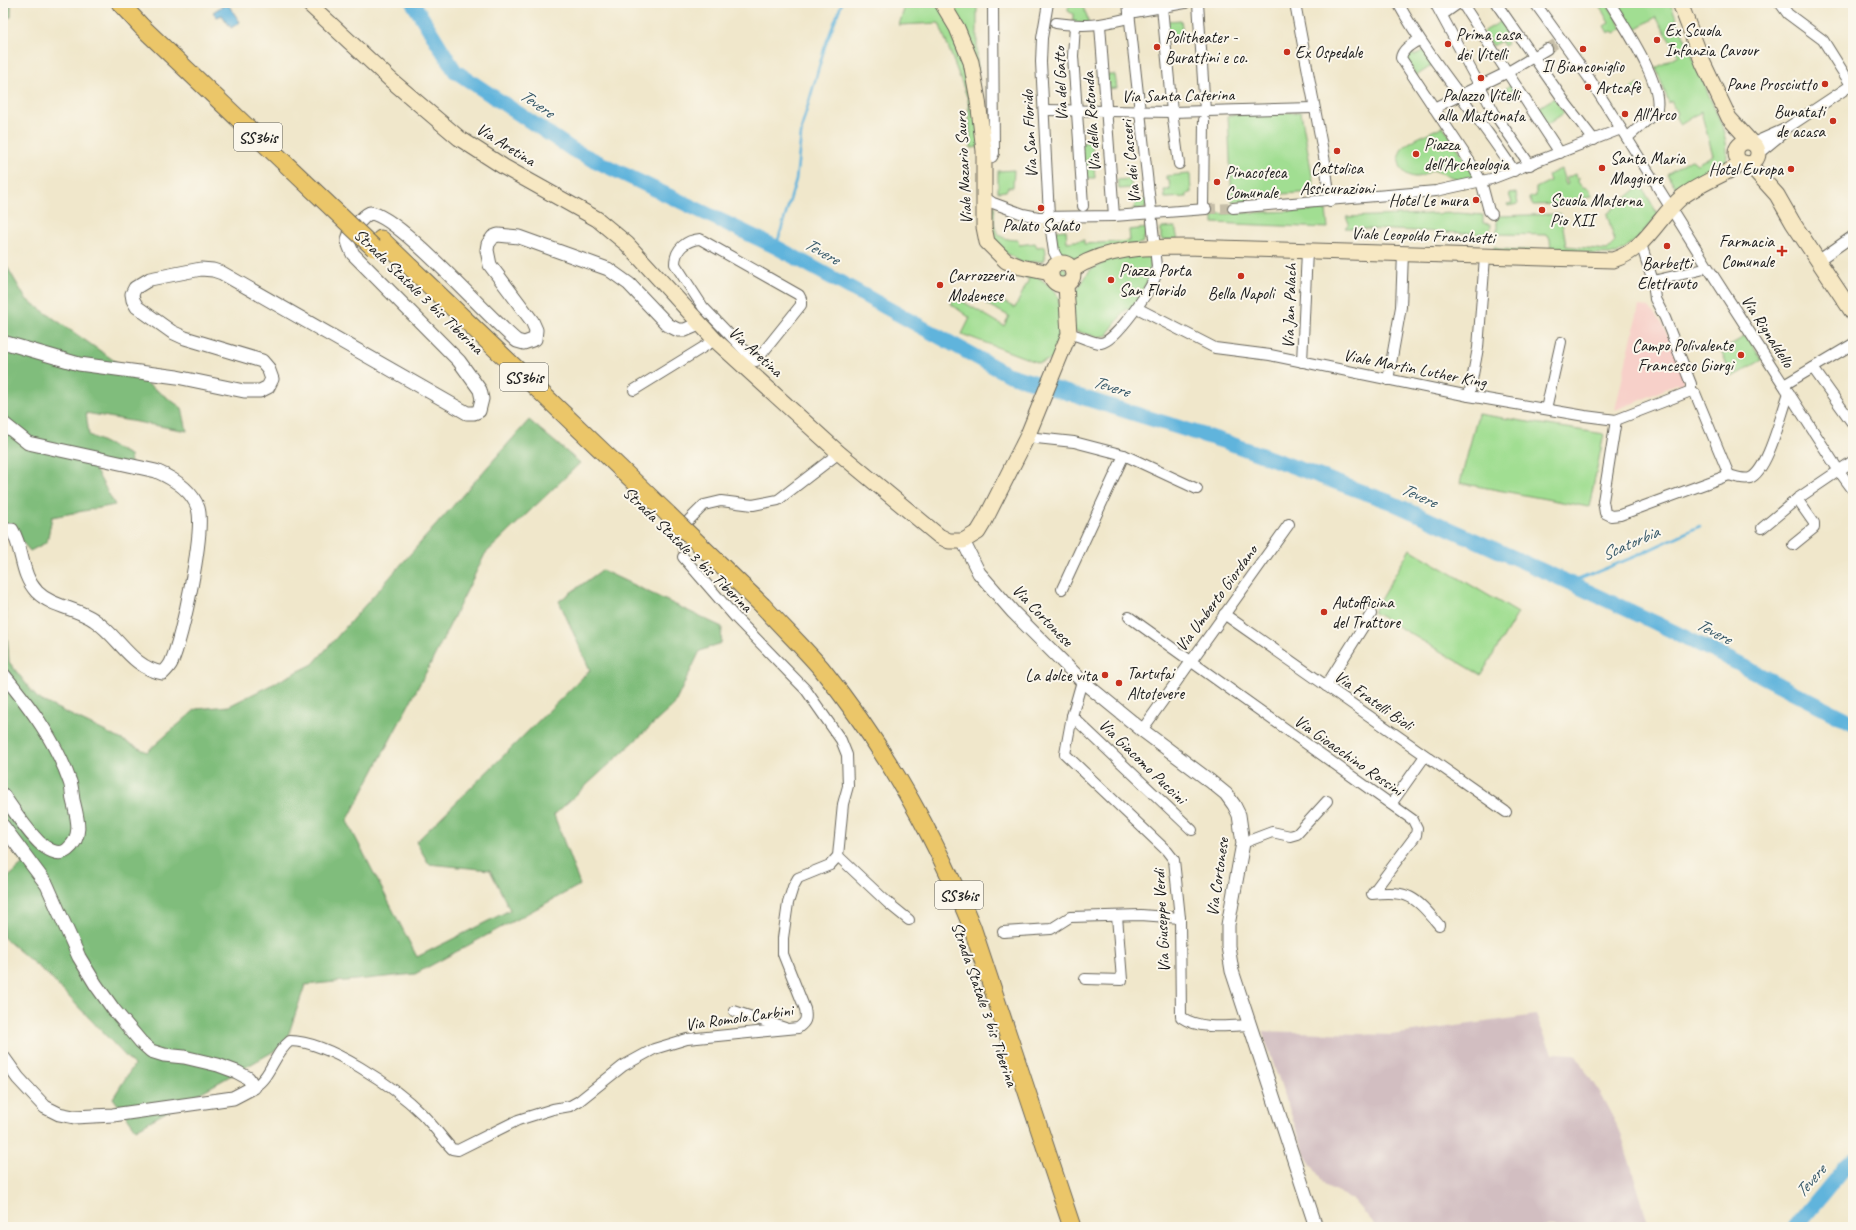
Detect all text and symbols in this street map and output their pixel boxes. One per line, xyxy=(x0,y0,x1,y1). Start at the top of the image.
place label: Ex Scuola Infanzia Cavour xyxy=(1665,20,1760,61)
place label: Prima casa dei Vitelli xyxy=(1456,24,1523,65)
place label: Politheater - Burattini e co. xyxy=(1165,27,1248,68)
marker: Ex Scuola Infanzia Cavour xyxy=(1652,35,1662,45)
marker: Prima casa dei Vitelli xyxy=(1443,39,1453,49)
marker: Politheater - Burattini e co. xyxy=(1152,42,1162,52)
place label: Ex Ospedale xyxy=(1295,42,1364,63)
street label: Via del Gatto xyxy=(1049,44,1072,122)
marker: Il Bianconiglio xyxy=(1578,44,1588,54)
marker: Ex Ospedale xyxy=(1282,47,1292,57)
place label: Il Bianconiglio xyxy=(1542,56,1625,77)
street label: Via della Rotonda xyxy=(1077,70,1105,173)
marker: Palazzo Vitelli alla Mattonata xyxy=(1476,73,1486,83)
place label: Pane Prosciutto xyxy=(1727,74,1818,95)
place label: Artcafè xyxy=(1596,77,1642,98)
marker: Pane Prosciutto xyxy=(1820,79,1830,89)
marker: Artcafè xyxy=(1583,82,1593,92)
water label: Tevere xyxy=(516,84,561,124)
street label: Via Santa Caterina xyxy=(1122,84,1236,107)
place label: Palazzo Vitelli alla Mattonata xyxy=(1437,85,1527,126)
street label: Via San Florido xyxy=(1017,88,1042,179)
place label: Bunatati de acasa xyxy=(1774,101,1827,142)
place label: All'Arco xyxy=(1633,104,1677,125)
marker: All'Arco xyxy=(1620,109,1630,119)
street label: Viale Nazario Sauro xyxy=(950,110,977,225)
marker: Bunatati de acasa xyxy=(1828,116,1838,126)
street label: Via dei Casceri xyxy=(1115,117,1145,205)
street label: Via Aretina xyxy=(472,118,540,171)
road number: SS3bis xyxy=(234,123,282,151)
place label: Piazza dell'Archeologia xyxy=(1424,134,1510,175)
marker: Cattolica Assicurazioni xyxy=(1332,146,1342,156)
place label: Santa Maria Maggiore xyxy=(1610,148,1686,189)
marker: Piazza dell'Archeologia xyxy=(1411,149,1421,159)
place label: Cattolica Assicurazioni xyxy=(1300,158,1377,199)
place label: Hotel Europa xyxy=(1709,159,1784,180)
place label: Pinacoteca Comunale xyxy=(1225,162,1288,203)
marker: Santa Maria Maggiore xyxy=(1597,163,1607,173)
marker: Hotel Europa xyxy=(1786,164,1796,174)
marker: Pinacoteca Comunale xyxy=(1212,177,1222,187)
place label: Hotel Le mura xyxy=(1389,190,1469,211)
place label: Scuola Materna Pio XII xyxy=(1550,190,1644,231)
marker: Hotel Le mura xyxy=(1471,195,1481,205)
marker: Palato Salato xyxy=(1036,203,1046,213)
marker: Scuola Materna Pio XII xyxy=(1537,205,1547,215)
place label: Palato Salato xyxy=(1003,215,1080,236)
street label: Viale Leopoldo Franchetti xyxy=(1351,222,1497,249)
street label: Strada Statale 3 bis Tiberina xyxy=(349,224,489,360)
place label: Farmacia Comunale xyxy=(1719,231,1776,272)
water label: Tevere xyxy=(801,233,846,271)
marker: Barbetti Elettrauto xyxy=(1662,241,1672,251)
marker: Farmacia Comunale xyxy=(1777,246,1787,256)
place label: Barbetti Elettrauto xyxy=(1637,253,1698,294)
place label: Piazza Porta San Florido xyxy=(1119,260,1192,301)
street label: Via Jan Palach xyxy=(1278,262,1302,349)
place label: Carrozzeria Modenese xyxy=(948,265,1015,306)
marker: Bella Napoli xyxy=(1236,271,1246,281)
marker: Piazza Porta San Florido xyxy=(1106,275,1116,285)
marker: Carrozzeria Modenese xyxy=(935,280,945,290)
place label: Bella Napoli xyxy=(1208,283,1276,304)
street label: Via Rignaldello xyxy=(1736,291,1799,372)
street label: Via Aretina xyxy=(724,322,788,382)
place label: Campo Polivalente Francesco Giorgi xyxy=(1632,335,1736,376)
street label: Viale Martin Luther King xyxy=(1342,344,1489,393)
marker: Campo Polivalente Francesco Giorgi xyxy=(1736,350,1746,360)
road number: SS3bis xyxy=(500,363,548,391)
water label: Tevere xyxy=(1090,370,1135,403)
water label: Tevere xyxy=(1398,478,1443,514)
street label: Strada Statale 3 bis Tiberina xyxy=(618,482,758,618)
water label: Scatorbia xyxy=(1598,520,1664,565)
street label: Via Umberto Giordano xyxy=(1171,539,1263,656)
street label: Via Cortonese xyxy=(1008,580,1079,652)
place label: Autofficina del Trattore xyxy=(1332,592,1401,633)
marker: Autofficina del Trattore xyxy=(1319,607,1329,617)
water label: Tevere xyxy=(1693,613,1738,651)
place label: Tartufai Altotevere xyxy=(1127,663,1185,704)
place label: La dolce vita xyxy=(1025,665,1098,686)
street label: Via Fratelli Bioli xyxy=(1330,666,1419,736)
marker: La dolce vita xyxy=(1100,670,1110,680)
marker: Tartufai Altotevere xyxy=(1114,678,1124,688)
street label: Via Gioacchino Rossini xyxy=(1290,710,1409,802)
street label: Via Giacomo Puccini xyxy=(1094,714,1193,811)
street label: Via Cortonese xyxy=(1202,835,1234,918)
street label: Via Giuseppe Verdi xyxy=(1148,867,1175,973)
road number: SS3bis xyxy=(935,881,983,909)
street label: Strada Statale 3 bis Tiberina xyxy=(947,919,1023,1090)
street label: Via Romolo Carbini xyxy=(684,999,796,1035)
water label: Tevere xyxy=(1790,1158,1832,1202)

